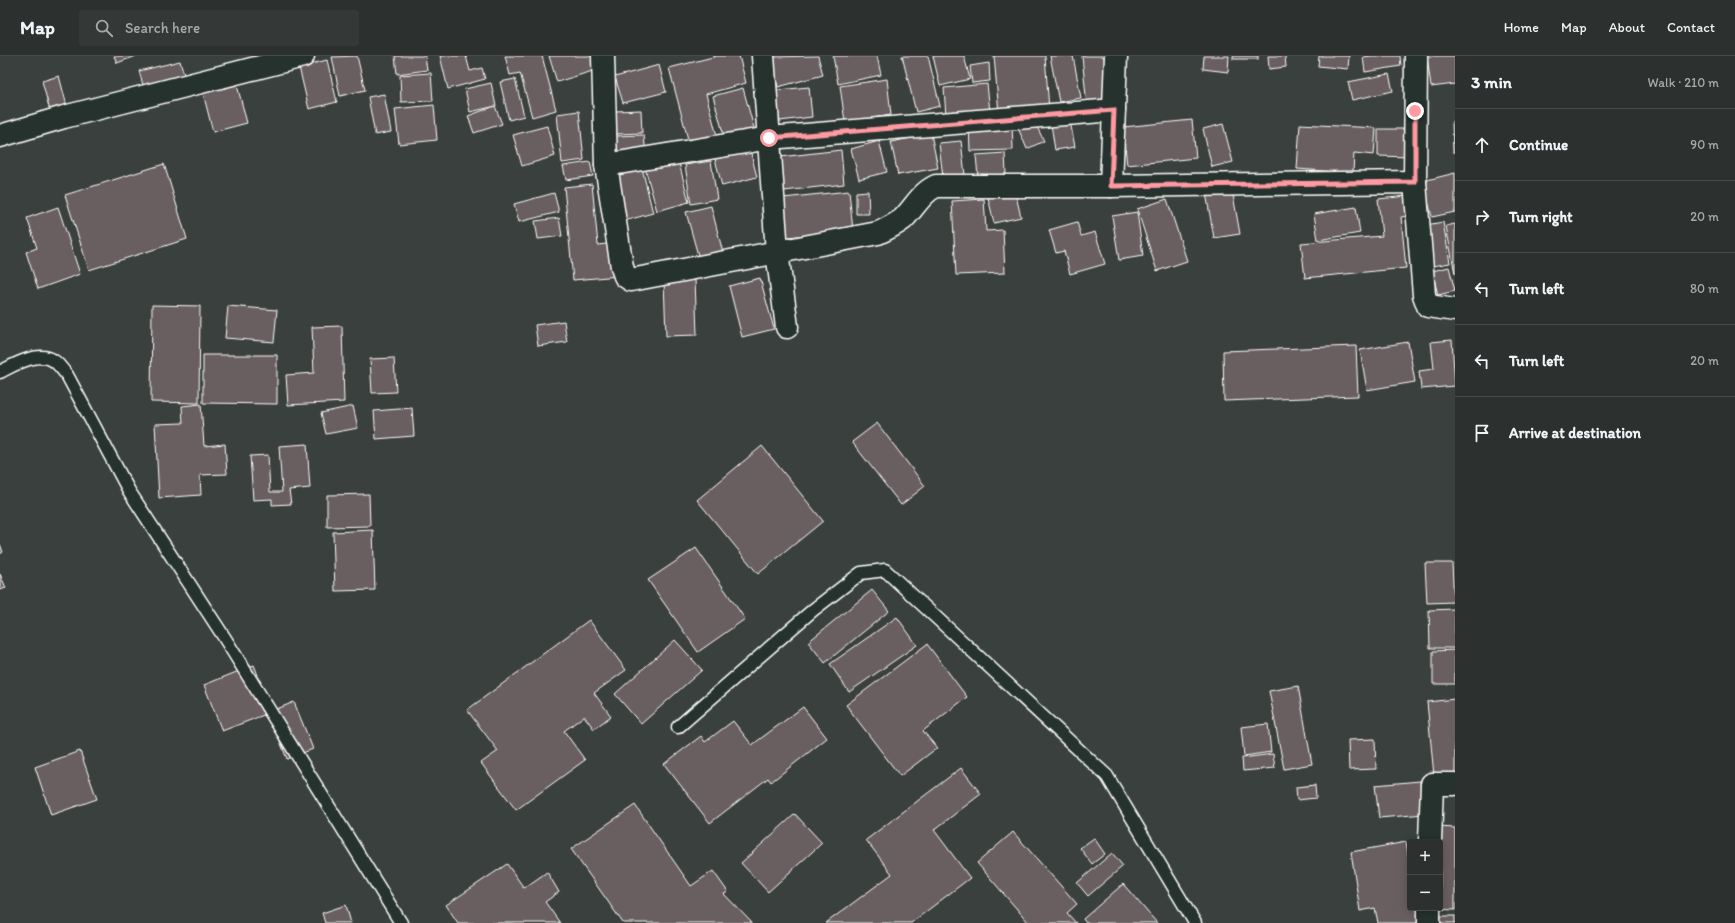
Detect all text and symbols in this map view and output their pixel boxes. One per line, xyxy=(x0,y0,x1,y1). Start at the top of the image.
search box xyxy=(79,10,359,46)
text: Map xyxy=(20,16,55,39)
icon: search xyxy=(93,17,115,39)
text: Search here xyxy=(125,19,200,37)
text: Home xyxy=(1504,19,1539,36)
text: Map xyxy=(1561,19,1587,36)
text: About xyxy=(1609,19,1645,36)
text: Contact xyxy=(1667,19,1715,36)
text: 3 min xyxy=(1471,72,1512,92)
text: Walk · 210 m xyxy=(1648,75,1719,90)
route end xyxy=(1406,102,1424,120)
route start xyxy=(760,129,778,147)
icon: ahead xyxy=(1471,134,1493,156)
text: Continue xyxy=(1509,136,1568,154)
text: 90 m xyxy=(1690,137,1719,152)
icon: right xyxy=(1471,206,1493,228)
text: Turn right xyxy=(1509,208,1573,226)
text: 20 m xyxy=(1690,209,1719,224)
icon: left xyxy=(1471,278,1493,300)
text: Turn left xyxy=(1509,280,1564,298)
text: 80 m xyxy=(1690,281,1719,296)
icon: left xyxy=(1471,350,1493,372)
text: Turn left xyxy=(1509,352,1564,370)
text: 20 m xyxy=(1690,353,1719,368)
icon: arrive xyxy=(1471,422,1493,444)
text: Arrive at destination xyxy=(1509,424,1641,442)
map controls xyxy=(1407,839,1443,911)
button: + xyxy=(1407,839,1443,875)
button: − xyxy=(1407,875,1443,911)

